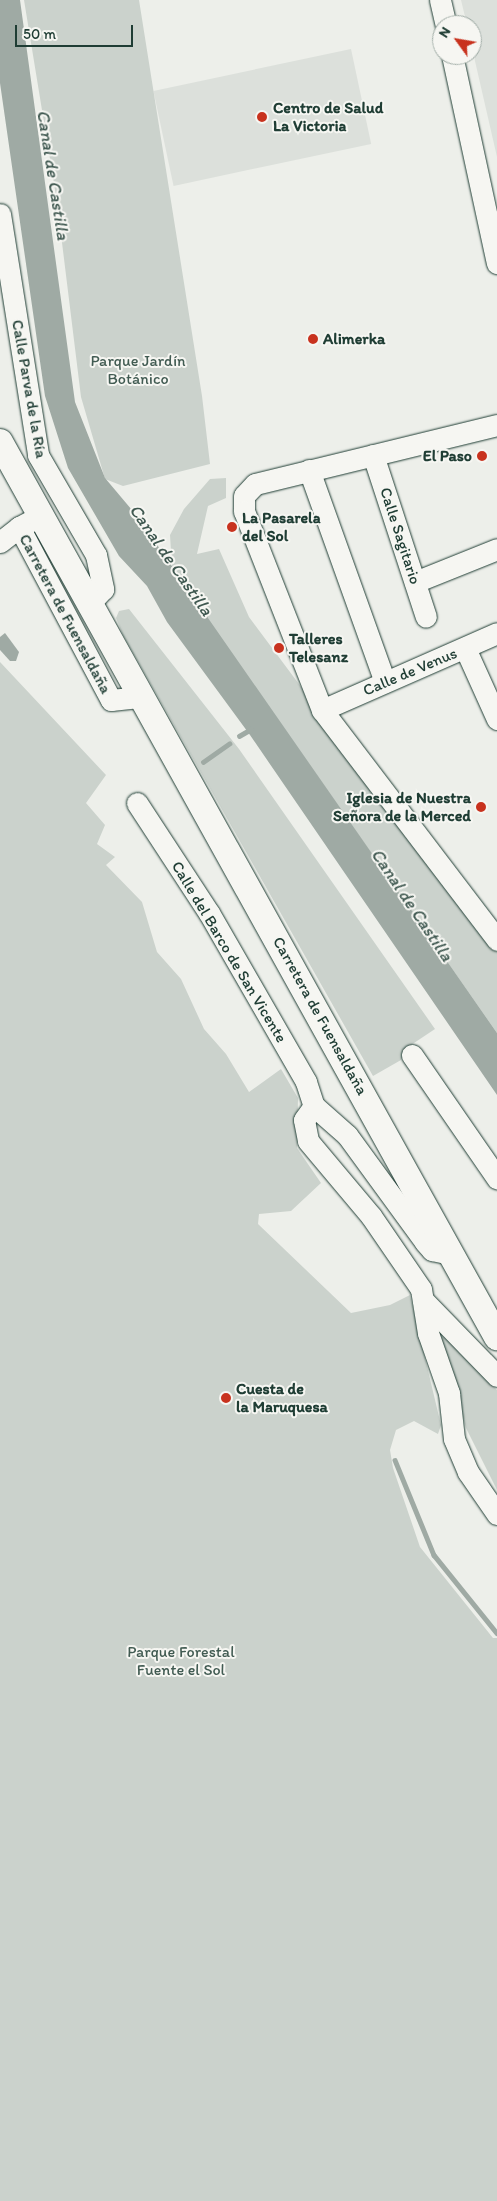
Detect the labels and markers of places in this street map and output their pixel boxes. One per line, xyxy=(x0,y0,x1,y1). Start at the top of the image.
place label: Centro de Salud La Victoria xyxy=(273,98,383,136)
marker: Centro de Salud La Victoria xyxy=(255,110,269,124)
place label: Alimerka xyxy=(323,329,385,349)
marker: Alimerka xyxy=(307,333,319,345)
place label: El Paso xyxy=(423,446,472,466)
marker: El Paso xyxy=(476,450,488,462)
place label: La Pasarela del Sol xyxy=(242,508,321,546)
marker: La Pasarela del Sol xyxy=(226,521,238,533)
place label: Talleres Telesanz xyxy=(289,629,348,667)
marker: Talleres Telesanz xyxy=(273,642,285,654)
place label: Iglesia de Nuestra Señora de la Merced xyxy=(332,788,471,826)
marker: Iglesia de Nuestra Señora de la Merced xyxy=(475,801,487,813)
place label: Cuesta de la Maruquesa xyxy=(236,1379,328,1417)
marker: Cuesta de la Maruquesa xyxy=(220,1392,232,1404)

